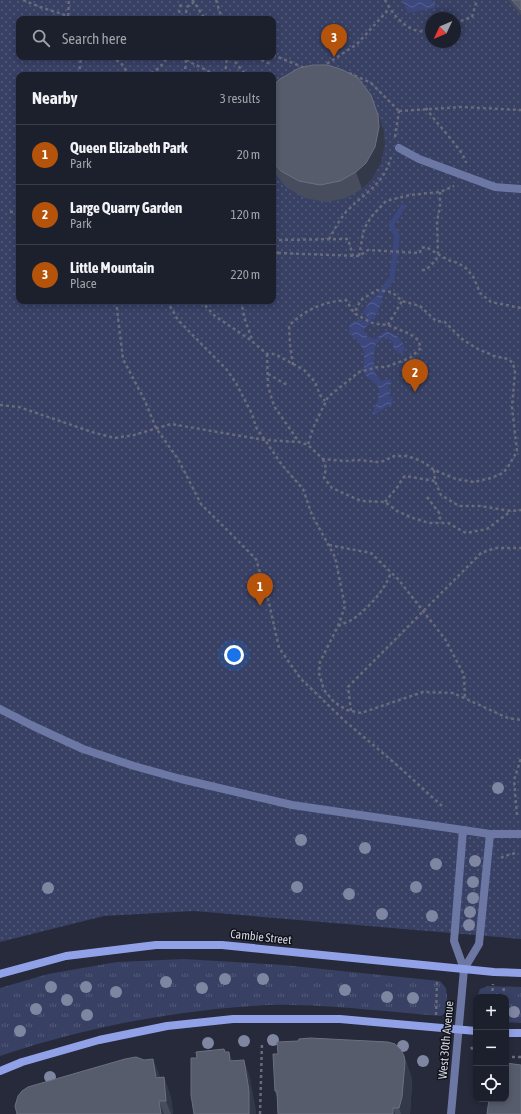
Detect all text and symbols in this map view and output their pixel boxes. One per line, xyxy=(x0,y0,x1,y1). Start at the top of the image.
north arrow xyxy=(425,12,461,48)
search box xyxy=(16,16,276,60)
pin: 3 xyxy=(321,24,347,57)
icon: search xyxy=(30,27,52,49)
text: Search here xyxy=(62,30,127,47)
text: Nearby xyxy=(32,88,78,108)
text: 3 results xyxy=(220,91,260,106)
text: Queen Elizabeth Park xyxy=(70,139,188,156)
text: 1 xyxy=(42,147,48,162)
text: 20 m xyxy=(237,147,260,162)
text: Park xyxy=(70,156,92,171)
text: Large Quarry Garden xyxy=(70,199,182,216)
text: 2 xyxy=(42,207,48,222)
text: 120 m xyxy=(231,207,260,222)
text: Park xyxy=(70,216,92,231)
text: Little Mountain xyxy=(70,259,154,276)
text: 3 xyxy=(42,267,48,282)
text: 220 m xyxy=(231,267,260,282)
text: Place xyxy=(70,276,97,291)
pin: 2 xyxy=(402,359,428,392)
pin: 1 xyxy=(247,573,273,606)
your location xyxy=(224,645,244,665)
street label: Cambie Street xyxy=(230,927,293,947)
map controls xyxy=(473,994,509,1102)
button: + xyxy=(473,994,509,1030)
street label: West 30th Avenue xyxy=(436,1000,456,1080)
button: − xyxy=(473,1030,509,1066)
button: locate xyxy=(473,1066,509,1102)

